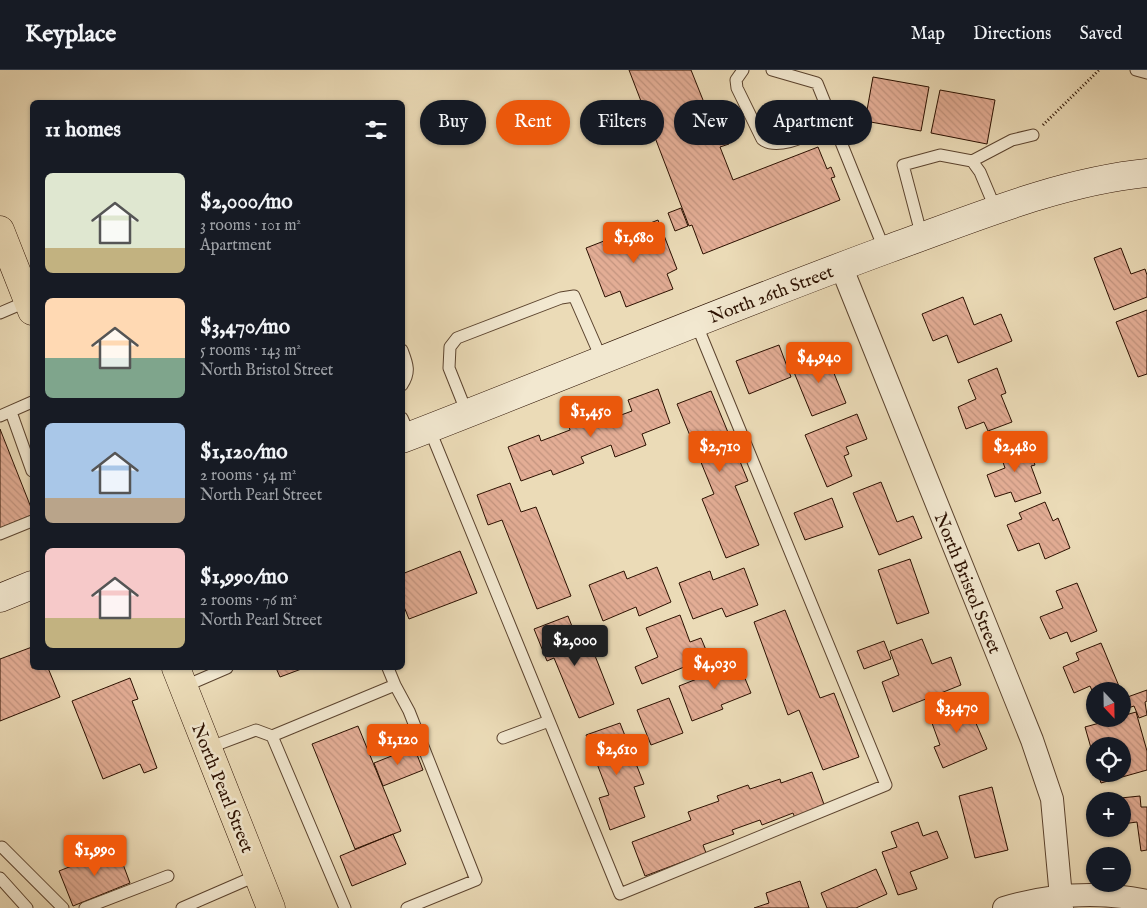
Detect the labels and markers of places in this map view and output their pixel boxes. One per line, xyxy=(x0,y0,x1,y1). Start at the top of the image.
pin: $1,680 xyxy=(593,222,675,264)
pin: $4,940 xyxy=(778,342,860,384)
pin: $1,450 xyxy=(550,396,632,438)
pin: $2,710 xyxy=(679,430,761,473)
pin: $2,480 xyxy=(974,430,1056,473)
pin: $2,000 xyxy=(534,624,616,667)
pin: $4,030 xyxy=(674,648,756,690)
pin: $3,470 xyxy=(916,692,998,734)
pin: $1,120 xyxy=(357,724,439,766)
pin: $2,610 xyxy=(576,734,658,776)
pin: $1,990 xyxy=(54,834,136,877)

